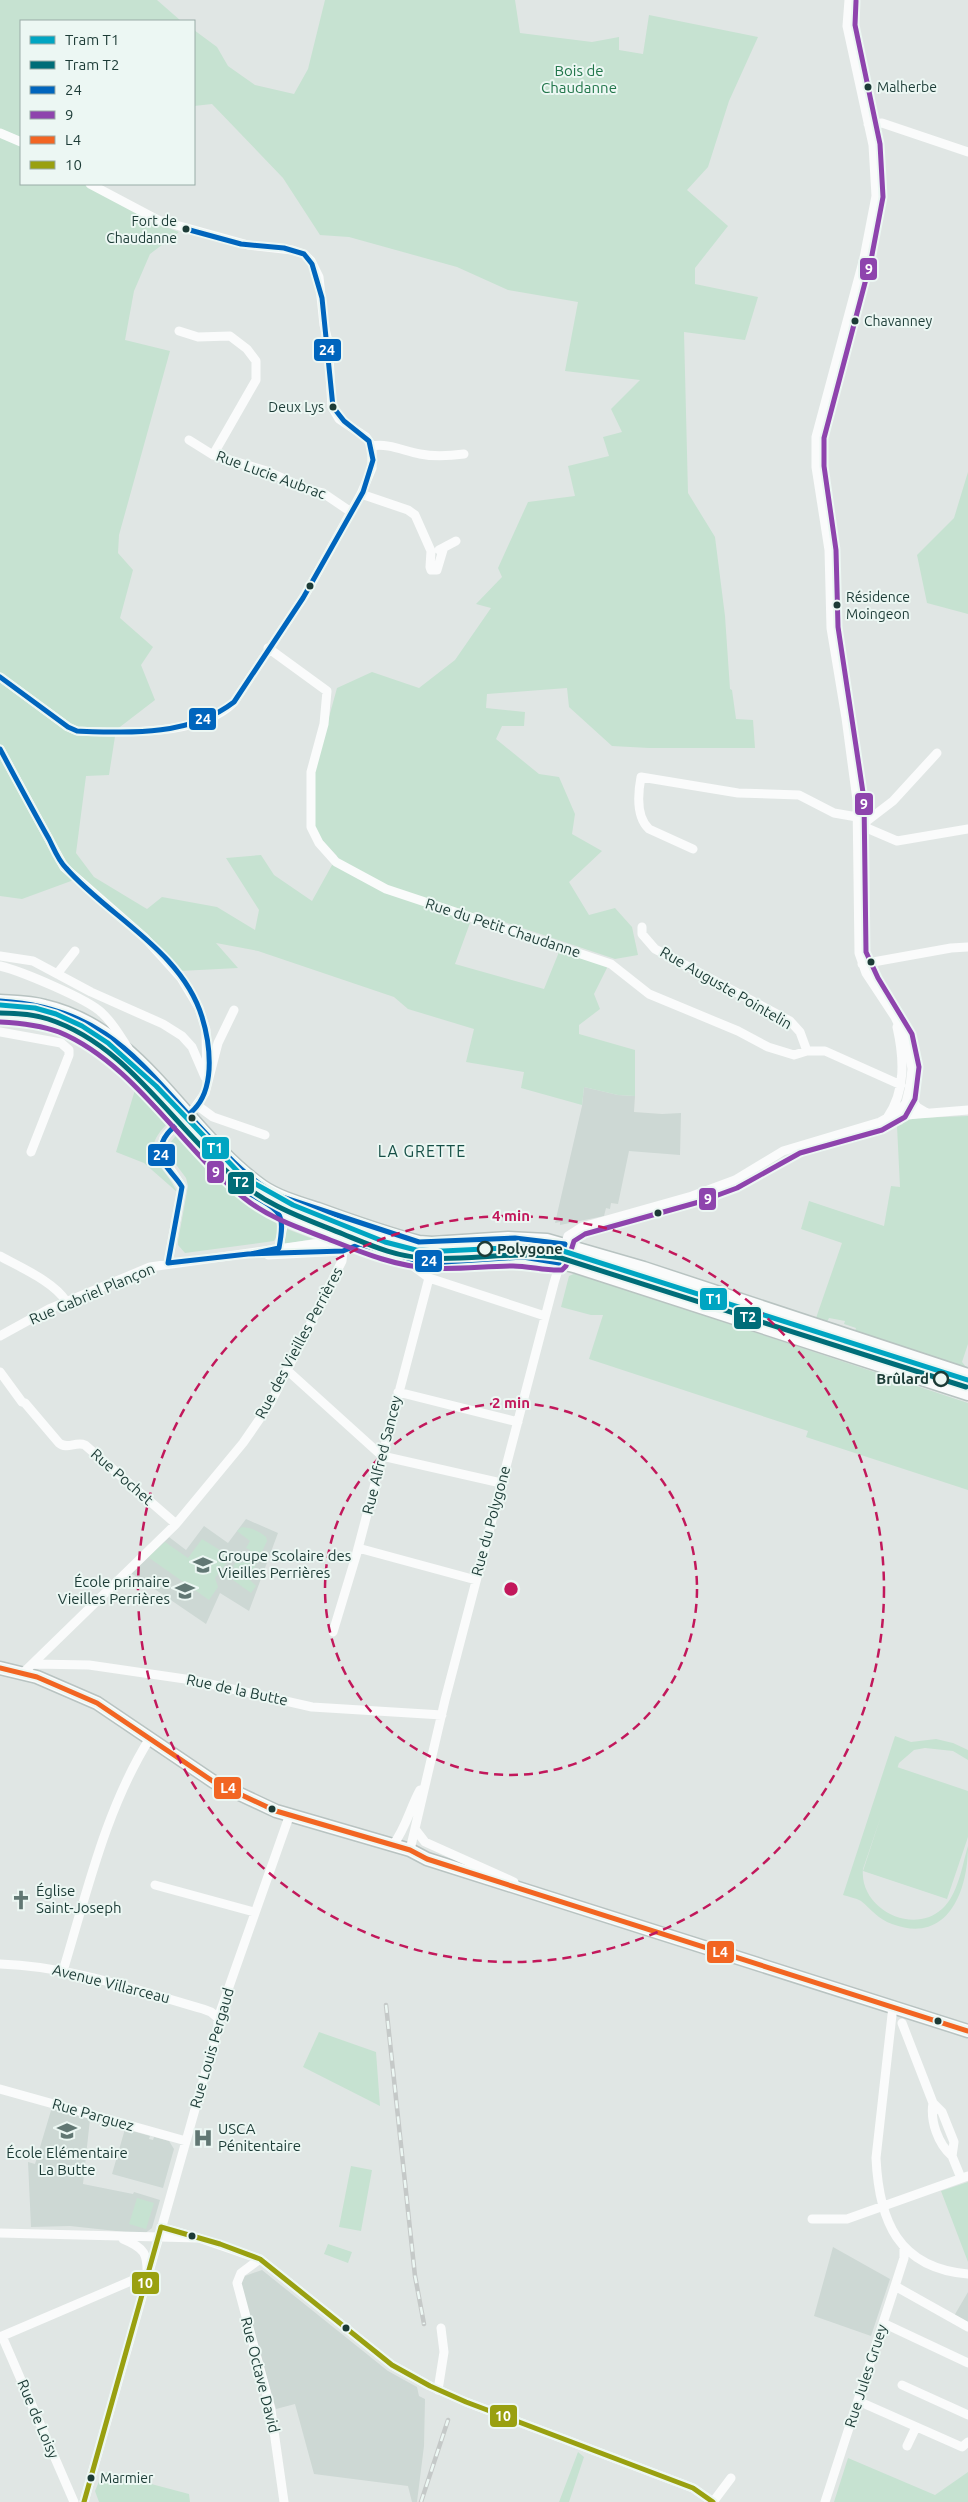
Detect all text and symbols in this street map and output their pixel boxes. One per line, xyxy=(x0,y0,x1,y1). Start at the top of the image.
legend xyxy=(20,20,195,185)
text: Tram T1 xyxy=(65,31,119,48)
text: Tram T2 xyxy=(65,56,119,73)
park label: Bois de Chaudanne xyxy=(541,62,617,96)
place label: Malherbe xyxy=(877,79,937,95)
text: 24 xyxy=(65,81,82,98)
marker: Malherbe xyxy=(863,82,873,92)
text: 9 xyxy=(65,106,73,123)
text: L4 xyxy=(65,131,81,148)
text: 10 xyxy=(65,156,82,173)
place label: Fort de Chaudanne xyxy=(106,213,177,246)
marker: Fort de Chaudanne xyxy=(181,224,191,234)
line badge: 9 xyxy=(859,257,878,281)
text: 9 xyxy=(865,261,873,277)
place label: Chavanney xyxy=(864,313,932,329)
marker: Chavanney xyxy=(850,316,860,326)
line badge: 24 xyxy=(313,338,342,362)
text: 24 xyxy=(319,342,335,358)
place label: Deux Lys xyxy=(268,399,324,415)
marker: Deux Lys xyxy=(328,402,338,412)
street label: Rue Lucie Aubrac xyxy=(214,447,328,502)
unlabelled marker xyxy=(305,581,315,591)
place label: Résidence Moingeon xyxy=(846,589,910,622)
marker: Résidence Moingeon xyxy=(832,600,842,610)
line badge: 24 xyxy=(188,707,217,731)
text: 24 xyxy=(195,711,211,727)
line badge: 9 xyxy=(854,792,874,816)
text: 9 xyxy=(860,796,868,812)
street label: Rue du Petit Chaudanne xyxy=(423,894,583,961)
street label: Rue Auguste Pointelin xyxy=(657,943,795,1032)
unlabelled marker xyxy=(866,957,876,967)
unlabelled marker xyxy=(187,1113,197,1123)
line badge: T1 xyxy=(201,1136,230,1160)
text: T1 xyxy=(207,1140,223,1156)
district label: LA GRETTE xyxy=(378,1142,466,1160)
line badge: 24 xyxy=(147,1143,176,1167)
text: 24 xyxy=(153,1147,169,1163)
line badge: 9 xyxy=(206,1160,225,1184)
text: 9 xyxy=(212,1164,220,1180)
line badge: T2 xyxy=(227,1171,255,1195)
text: T2 xyxy=(233,1174,249,1190)
line badge: 9 xyxy=(698,1187,717,1211)
text: 9 xyxy=(704,1191,712,1207)
text: 4 min xyxy=(492,1207,530,1224)
unlabelled marker xyxy=(653,1208,663,1218)
place label: Polygone xyxy=(497,1240,563,1257)
marker: Polygone xyxy=(477,1241,493,1257)
line badge: 24 xyxy=(414,1249,443,1273)
text: 24 xyxy=(421,1253,437,1269)
street label: Rue Gabriel Plançon xyxy=(27,1259,157,1328)
street label: Rue des Vieilles Perrières xyxy=(251,1264,346,1421)
line badge: T1 xyxy=(699,1287,728,1311)
text: T1 xyxy=(706,1291,722,1307)
line badge: T2 xyxy=(733,1306,762,1330)
text: T2 xyxy=(740,1309,756,1325)
place label: Brûlard xyxy=(876,1370,929,1387)
marker: Brûlard xyxy=(933,1371,949,1387)
street label: Rue Alfred Sancey xyxy=(359,1394,404,1516)
text: 2 min xyxy=(492,1394,530,1411)
street label: Rue Pochet xyxy=(88,1445,157,1508)
street label: Rue du Polygone xyxy=(468,1464,513,1578)
place label: Groupe Scolaire des Vieilles Perrières xyxy=(218,1547,351,1581)
school or university icon: Groupe Scolaire des Vieilles Perrières xyxy=(192,1554,214,1576)
place label: École primaire Vieilles Perrières xyxy=(58,1573,170,1607)
school or university icon: École primaire Vieilles Perrières xyxy=(174,1580,196,1602)
centre of rings xyxy=(502,1580,520,1598)
street label: Rue de la Butte xyxy=(185,1670,289,1709)
line badge: L4 xyxy=(213,1776,242,1800)
text: L4 xyxy=(220,1780,236,1796)
unlabelled marker xyxy=(267,1804,277,1814)
place label: Église Saint-Joseph xyxy=(36,1882,122,1916)
church icon: Église Saint-Joseph xyxy=(10,1889,32,1911)
line badge: L4 xyxy=(706,1940,735,1964)
text: L4 xyxy=(712,1944,728,1960)
street label: Avenue Villarceau xyxy=(51,1961,172,2006)
street label: Rue Louis Pergaud xyxy=(186,1986,237,2110)
unlabelled marker xyxy=(933,2016,943,2026)
street label: Rue Parguez xyxy=(50,2095,136,2134)
school or university icon: École Elémentaire La Butte xyxy=(56,2120,78,2142)
place label: USCA Pénitentaire xyxy=(218,2120,301,2154)
hospital icon: USCA Pénitentaire xyxy=(192,2127,214,2149)
place label: École Elémentaire La Butte xyxy=(6,2144,128,2178)
unlabelled marker xyxy=(187,2231,197,2241)
line badge: 10 xyxy=(131,2271,160,2295)
text: 10 xyxy=(137,2275,153,2291)
street label: Rue Octave David xyxy=(238,2315,283,2435)
street label: Rue Jules Gruey xyxy=(841,2322,890,2430)
unlabelled marker xyxy=(341,2323,351,2333)
street label: Rue de Loisy xyxy=(14,2377,63,2461)
line badge: 10 xyxy=(489,2404,518,2428)
text: 10 xyxy=(495,2408,511,2424)
place label: Marmier xyxy=(100,2470,154,2486)
marker: Marmier xyxy=(86,2473,96,2483)

